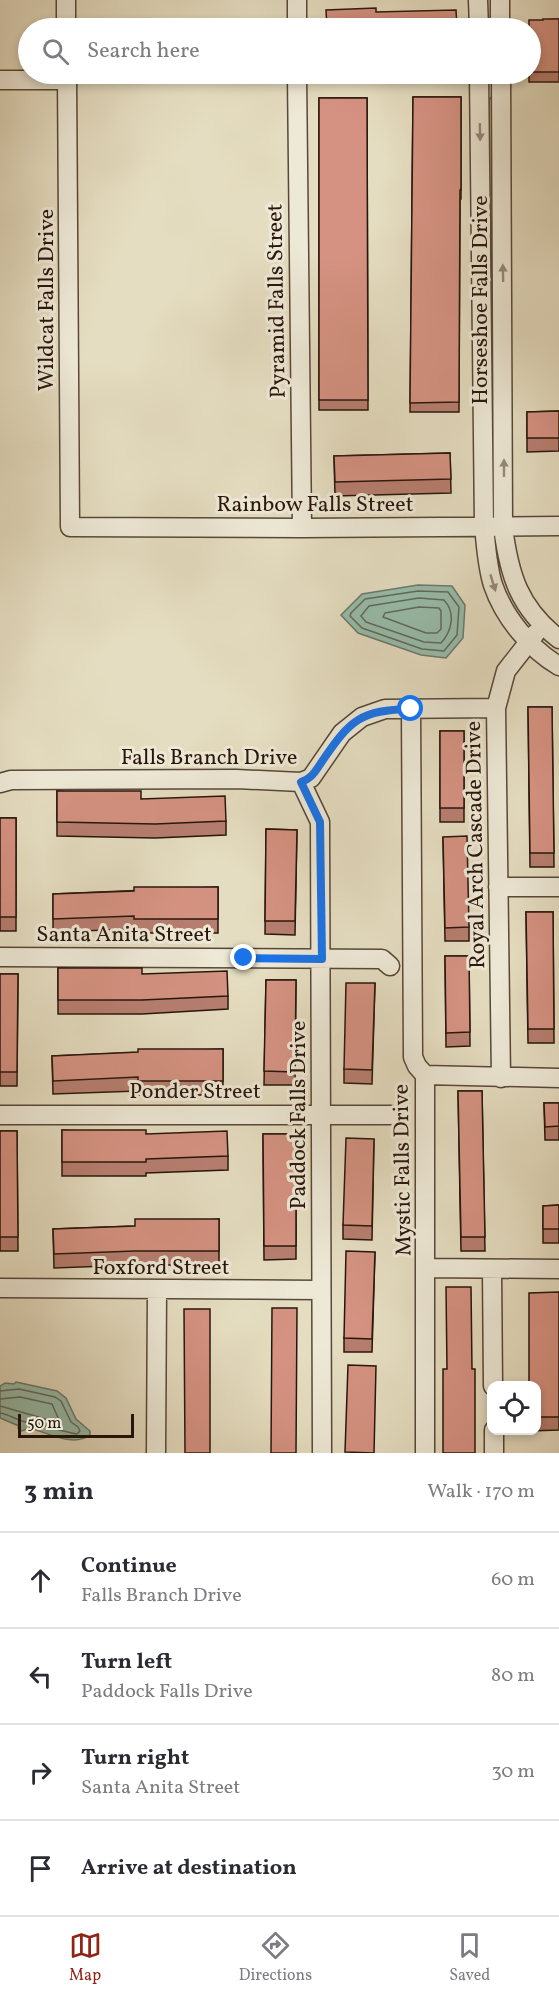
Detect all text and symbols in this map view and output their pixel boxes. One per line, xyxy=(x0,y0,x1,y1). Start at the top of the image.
search box xyxy=(18,18,541,84)
icon: search xyxy=(39,35,72,68)
text: Search here xyxy=(87,36,200,67)
one-way arrow xyxy=(475,122,485,141)
street label: Horseshoe Falls Drive xyxy=(466,195,497,405)
street label: Pyramid Falls Street xyxy=(260,203,295,399)
street label: Wildcat Falls Drive xyxy=(32,209,63,391)
one-way arrow xyxy=(498,264,508,283)
one-way arrow xyxy=(499,459,509,478)
street label: Rainbow Falls Street xyxy=(217,490,414,521)
one-way arrow xyxy=(489,574,498,592)
route start xyxy=(397,695,423,721)
street label: Royal Arch Cascade Drive xyxy=(459,721,494,969)
street label: Falls Branch Drive xyxy=(121,743,297,774)
street label: Santa Anita Street xyxy=(36,920,212,951)
route end xyxy=(230,944,256,970)
street label: Paddock Falls Drive xyxy=(284,1021,315,1209)
street label: Ponder Street xyxy=(129,1077,261,1108)
street label: Mystic Falls Drive xyxy=(386,1084,420,1256)
street label: Foxford Street xyxy=(93,1253,230,1284)
map controls xyxy=(487,1381,541,1435)
button: locate xyxy=(487,1381,541,1435)
scale bar xyxy=(18,1411,134,1438)
text: 50 m xyxy=(27,1413,61,1435)
text: 3 min xyxy=(24,1474,94,1510)
text: Walk · 170 m xyxy=(427,1478,535,1506)
text: Continue xyxy=(81,1551,177,1582)
icon: ahead xyxy=(24,1564,57,1597)
text: 60 m xyxy=(491,1566,535,1594)
text: Falls Branch Drive xyxy=(81,1582,242,1610)
text: Turn left xyxy=(81,1647,172,1678)
icon: left xyxy=(24,1660,57,1693)
text: 80 m xyxy=(491,1662,535,1690)
text: Paddock Falls Drive xyxy=(81,1678,253,1706)
text: Turn right xyxy=(81,1743,189,1774)
icon: right xyxy=(24,1756,57,1789)
text: 30 m xyxy=(491,1758,535,1786)
text: Santa Anita Street xyxy=(81,1774,240,1802)
icon: arrive xyxy=(24,1852,57,1885)
text: Arrive at destination xyxy=(81,1853,297,1884)
tab: Map xyxy=(69,1929,102,1987)
tab: Directions xyxy=(239,1929,312,1987)
tab: Saved xyxy=(449,1929,490,1987)

